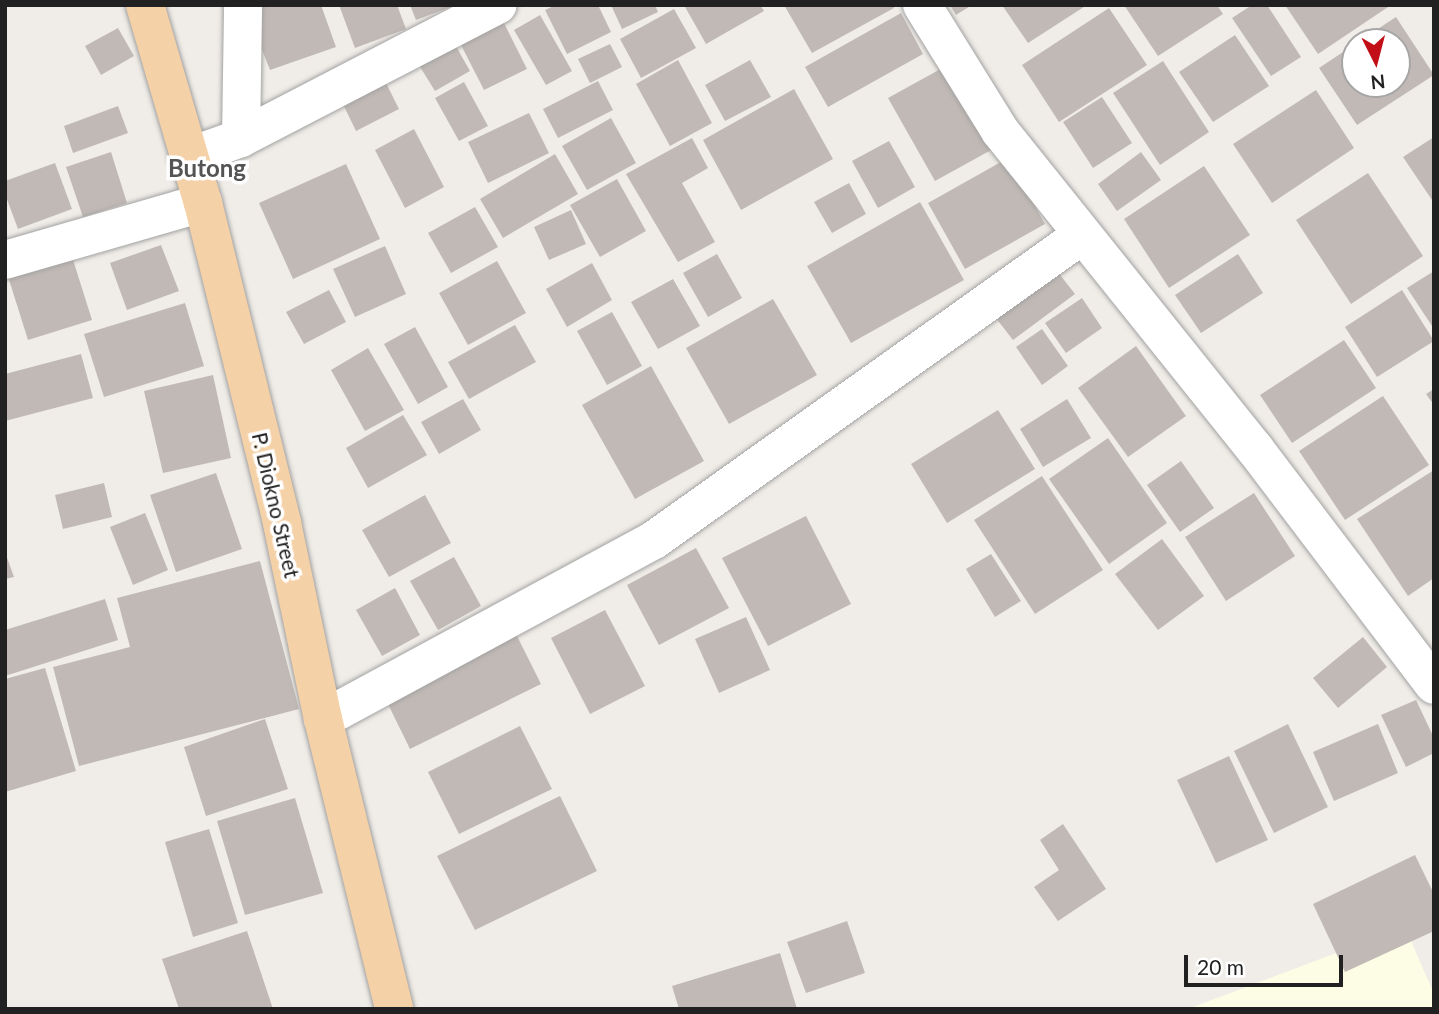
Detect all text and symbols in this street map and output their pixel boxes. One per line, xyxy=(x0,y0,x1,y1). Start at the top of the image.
north arrow xyxy=(1341,28,1411,98)
text: N xyxy=(1370,70,1387,95)
district label: Butong xyxy=(168,154,246,182)
street label: P. Diokno Street xyxy=(247,430,305,580)
scale bar xyxy=(1187,940,1346,984)
text: 20 m xyxy=(1197,954,1244,979)

